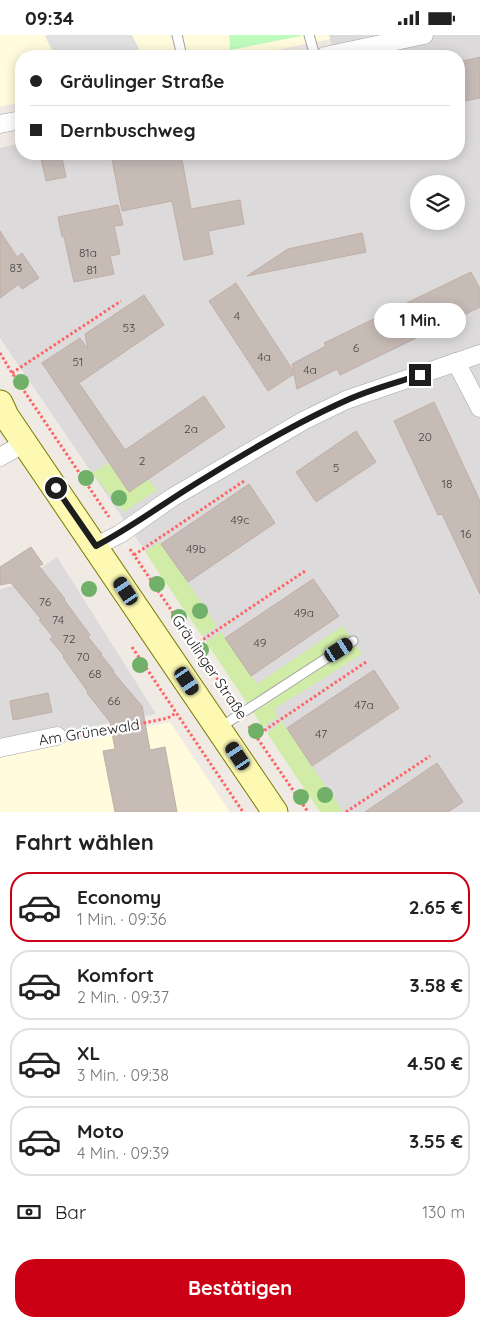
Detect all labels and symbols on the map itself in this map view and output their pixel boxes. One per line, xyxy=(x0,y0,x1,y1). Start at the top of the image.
house number: 81a xyxy=(79,245,97,260)
house number: 83 xyxy=(10,260,22,275)
house number: 81 xyxy=(87,262,97,277)
callout: 1 Min. xyxy=(374,303,466,337)
house number: 4 xyxy=(234,308,240,323)
house number: 53 xyxy=(123,320,135,335)
house number: 6 xyxy=(353,340,360,355)
house number: 4a xyxy=(257,349,271,364)
house number: 51 xyxy=(73,354,83,369)
house number: 4a xyxy=(303,362,317,377)
route end xyxy=(409,364,431,386)
house number: 2a xyxy=(184,421,198,436)
house number: 20 xyxy=(418,429,432,444)
house number: 2 xyxy=(139,453,146,468)
house number: 5 xyxy=(333,460,339,475)
house number: 18 xyxy=(442,476,452,491)
route start xyxy=(45,477,67,499)
house number: 49c xyxy=(231,512,250,527)
house number: 16 xyxy=(461,526,472,541)
house number: 49b xyxy=(186,541,206,556)
car xyxy=(111,574,140,608)
house number: 76 xyxy=(39,594,52,609)
house number: 49a xyxy=(294,605,314,620)
street label: Gräulinger Straße xyxy=(168,611,252,723)
house number: 74 xyxy=(52,612,64,627)
house number: 72 xyxy=(63,631,76,646)
house number: 49 xyxy=(254,635,267,650)
car xyxy=(322,636,355,664)
house number: 70 xyxy=(76,649,90,664)
car xyxy=(172,664,201,698)
house number: 68 xyxy=(89,666,101,681)
house number: 66 xyxy=(108,693,121,708)
house number: 47a xyxy=(354,697,374,712)
street label: Am Grünewald xyxy=(37,715,141,749)
house number: 47 xyxy=(315,726,327,741)
car xyxy=(223,739,252,773)

